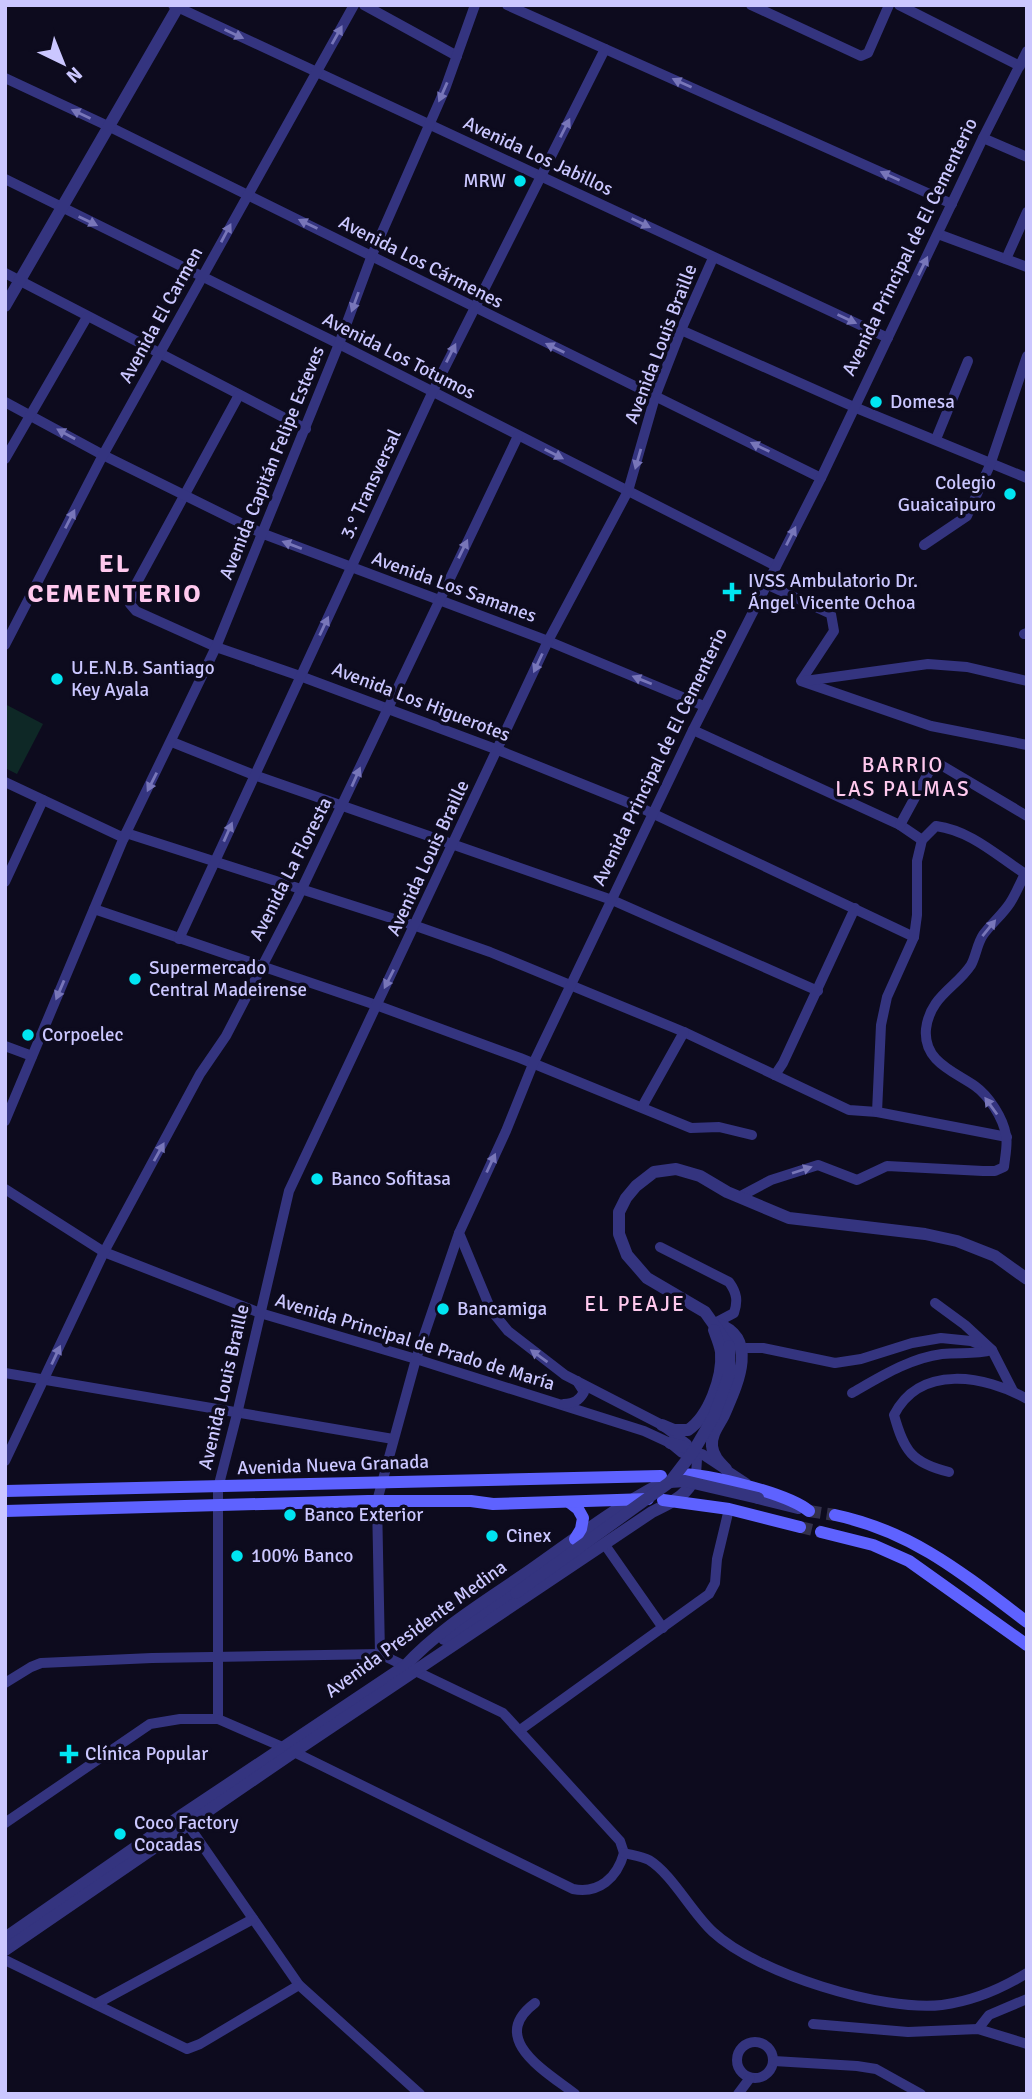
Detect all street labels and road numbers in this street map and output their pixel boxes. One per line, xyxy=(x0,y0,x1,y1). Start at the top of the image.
street label: Avenida Los Jabillos xyxy=(459,111,617,201)
street label: Avenida Principal de El Cementerio xyxy=(837,114,983,380)
street label: Avenida Los Cármenes xyxy=(335,210,507,314)
street label: Avenida El Carmen xyxy=(114,243,208,387)
street label: Avenida Louis Braille xyxy=(620,261,702,427)
street label: Avenida Los Totumos xyxy=(319,307,479,405)
street label: Avenida Capitán Felipe Esteves xyxy=(214,343,330,583)
street label: 3.° Transversal xyxy=(335,425,407,543)
street label: Avenida Los Samanes xyxy=(368,546,540,628)
street label: Avenida Principal de El Cementerio xyxy=(587,624,733,890)
street label: Avenida Los Higuerotes xyxy=(329,657,513,747)
street label: Avenida Louis Braille xyxy=(381,776,475,940)
street label: Avenida La Floresta xyxy=(244,793,338,945)
street label: Avenida Principal de Prado de María xyxy=(272,1288,558,1396)
street label: Avenida Louis Braille xyxy=(193,1302,255,1472)
street label: Avenida Nueva Granada xyxy=(237,1450,429,1480)
street label: Avenida Presidente Medina xyxy=(320,1555,512,1703)

